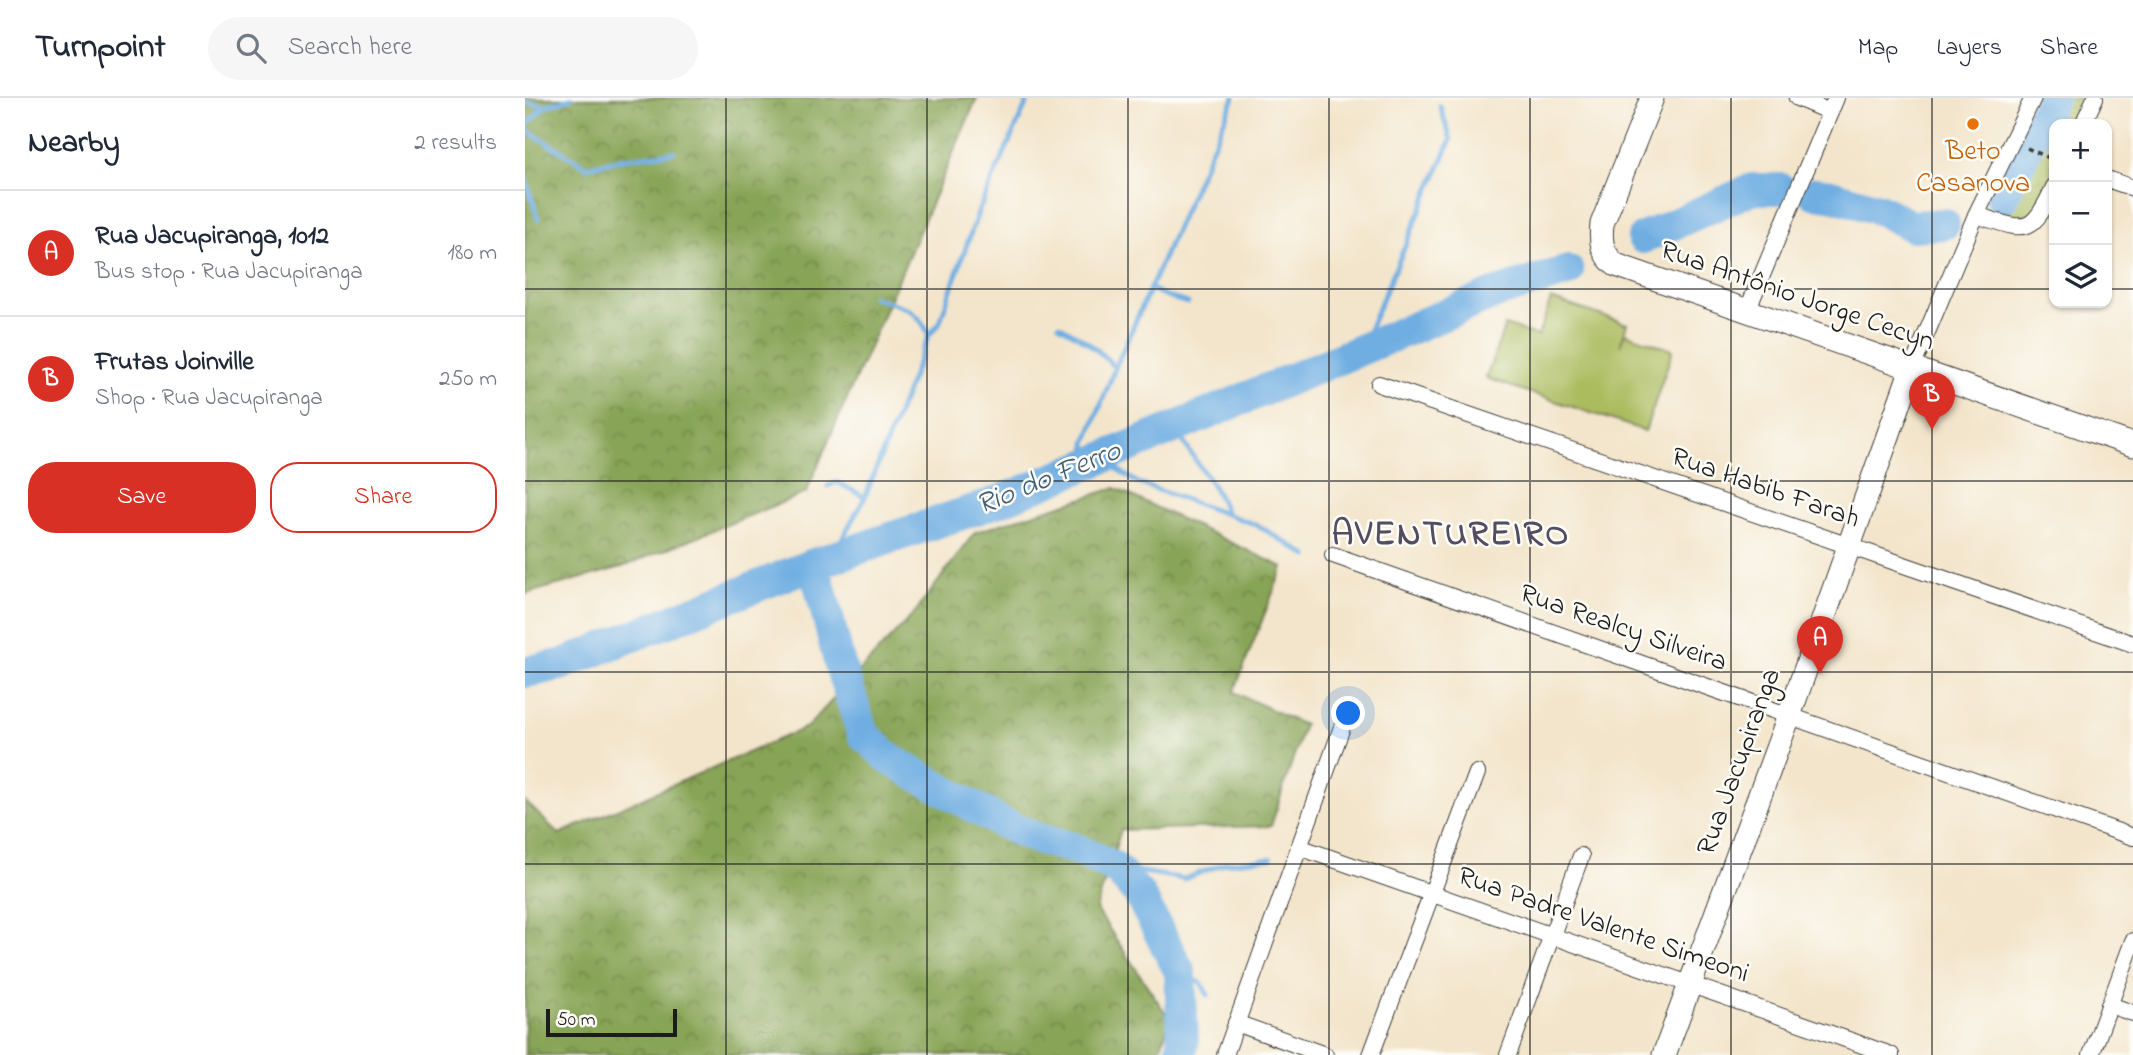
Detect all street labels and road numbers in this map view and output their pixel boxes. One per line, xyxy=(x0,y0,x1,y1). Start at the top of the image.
street label: Rua Antônio Jorge Cecyn xyxy=(1654,231,1940,363)
street label: Rua Habib Farah xyxy=(1665,438,1865,540)
street label: Rua Realcy Silveira xyxy=(1514,574,1732,684)
street label: Rua Jacupiranga xyxy=(1687,663,1793,861)
street label: Rua Padre Valente Simeoni xyxy=(1452,857,1754,995)

